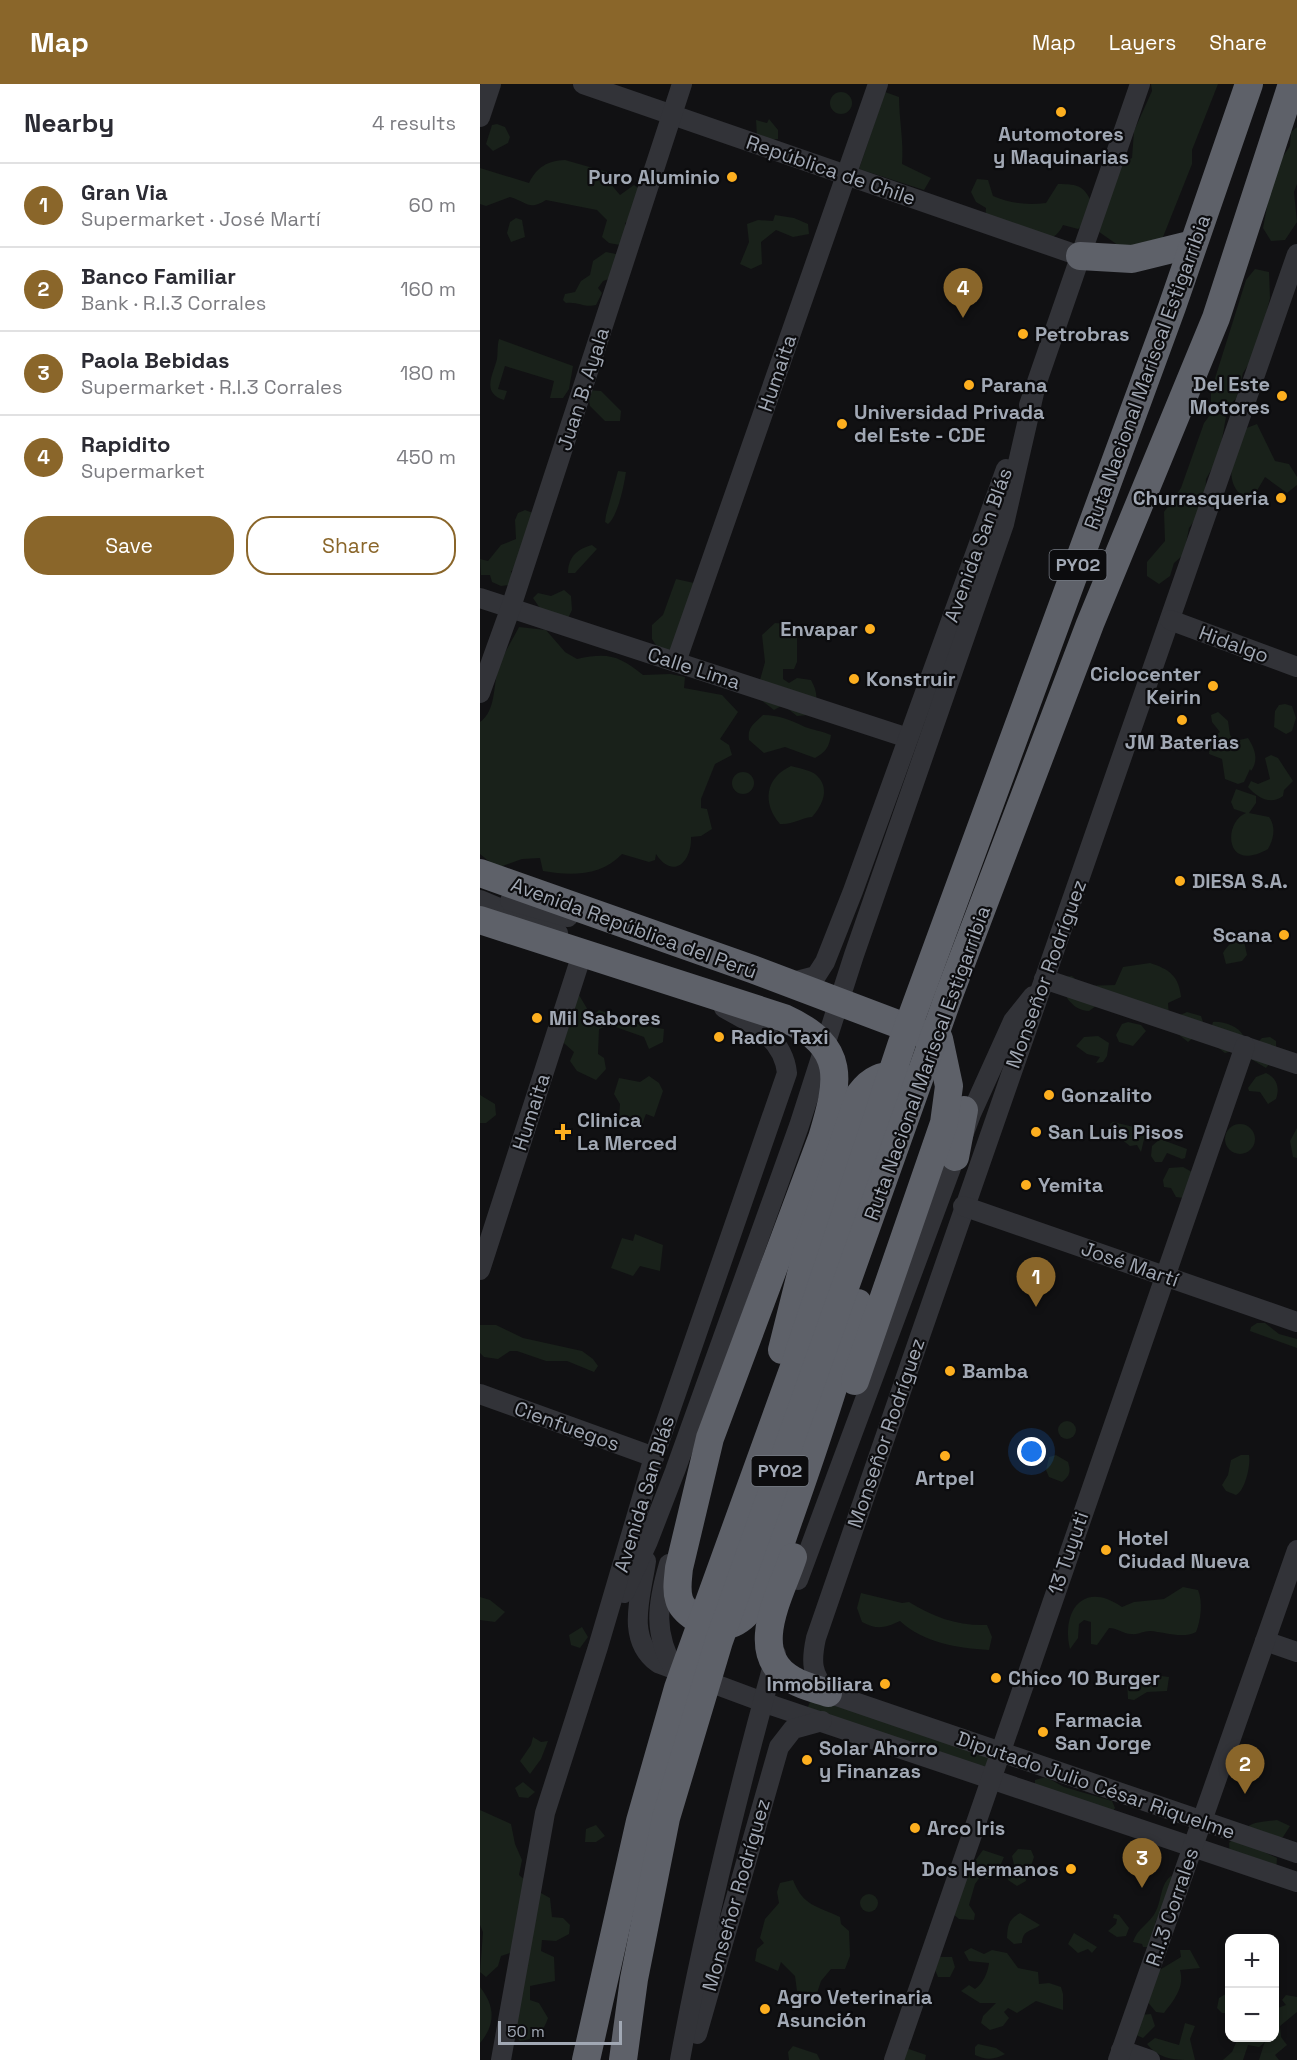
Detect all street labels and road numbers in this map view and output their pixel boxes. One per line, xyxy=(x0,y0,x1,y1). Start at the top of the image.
street label: República de Chile xyxy=(743,129,919,211)
street label: Ruta Nacional Mariscal Estigarribia xyxy=(1078,211,1216,533)
street label: Juan B. Ayala xyxy=(551,324,615,454)
street label: Humaita xyxy=(752,331,802,415)
street label: Avenida San Blás xyxy=(938,464,1018,626)
road number: PY02 xyxy=(1050,550,1106,580)
street label: Hidalgo xyxy=(1195,619,1273,669)
street label: Calle Lima xyxy=(645,641,743,695)
street label: Avenida República del Perú xyxy=(507,871,761,985)
street label: Monseñor Rodríguez xyxy=(1000,876,1092,1072)
street label: Ruta Nacional Mariscal Estigarribia xyxy=(858,902,996,1224)
street label: Humaita xyxy=(506,1070,556,1154)
street label: José Martí xyxy=(1078,1235,1182,1293)
street label: Monseñor Rodríguez xyxy=(841,1335,931,1531)
street label: Cienfuegos xyxy=(511,1395,623,1457)
street label: Avenida San Blás xyxy=(608,1413,680,1575)
road number: PY02 xyxy=(752,1456,808,1486)
street label: 13 Tuyuti xyxy=(1042,1508,1094,1598)
street label: Diputado Julio César Riquelme xyxy=(953,1725,1239,1845)
street label: Monseñor Rodríguez xyxy=(696,1796,776,1994)
street label: R.I.3 Corrales xyxy=(1141,1845,1203,1969)

